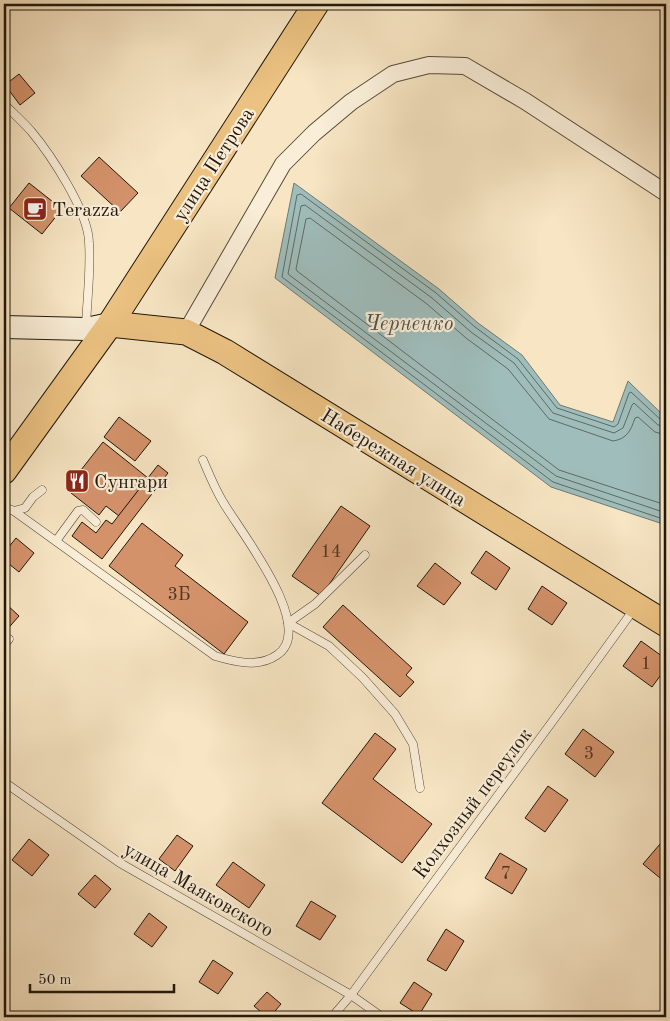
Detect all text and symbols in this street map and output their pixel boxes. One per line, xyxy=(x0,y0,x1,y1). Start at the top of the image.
street label: улица Петрова xyxy=(171,105,259,225)
cafe icon: Terazza xyxy=(22,196,48,222)
place label: Terazza xyxy=(52,201,120,221)
water label: Черненко xyxy=(365,314,453,335)
street label: Набережная улица xyxy=(317,406,469,511)
restaurant icon: Сунгари xyxy=(64,468,90,494)
place label: Сунгари xyxy=(94,473,168,493)
house number: 14 xyxy=(321,543,341,561)
house number: 3Б xyxy=(167,586,191,604)
house number: 1 xyxy=(641,655,651,673)
street label: Колхозный переулок xyxy=(411,725,537,883)
house number: 3 xyxy=(584,745,594,763)
street label: улица Маяковского xyxy=(120,840,276,942)
house number: 7 xyxy=(501,865,511,883)
scale bar xyxy=(30,961,174,993)
text: 50 m xyxy=(38,973,72,988)

